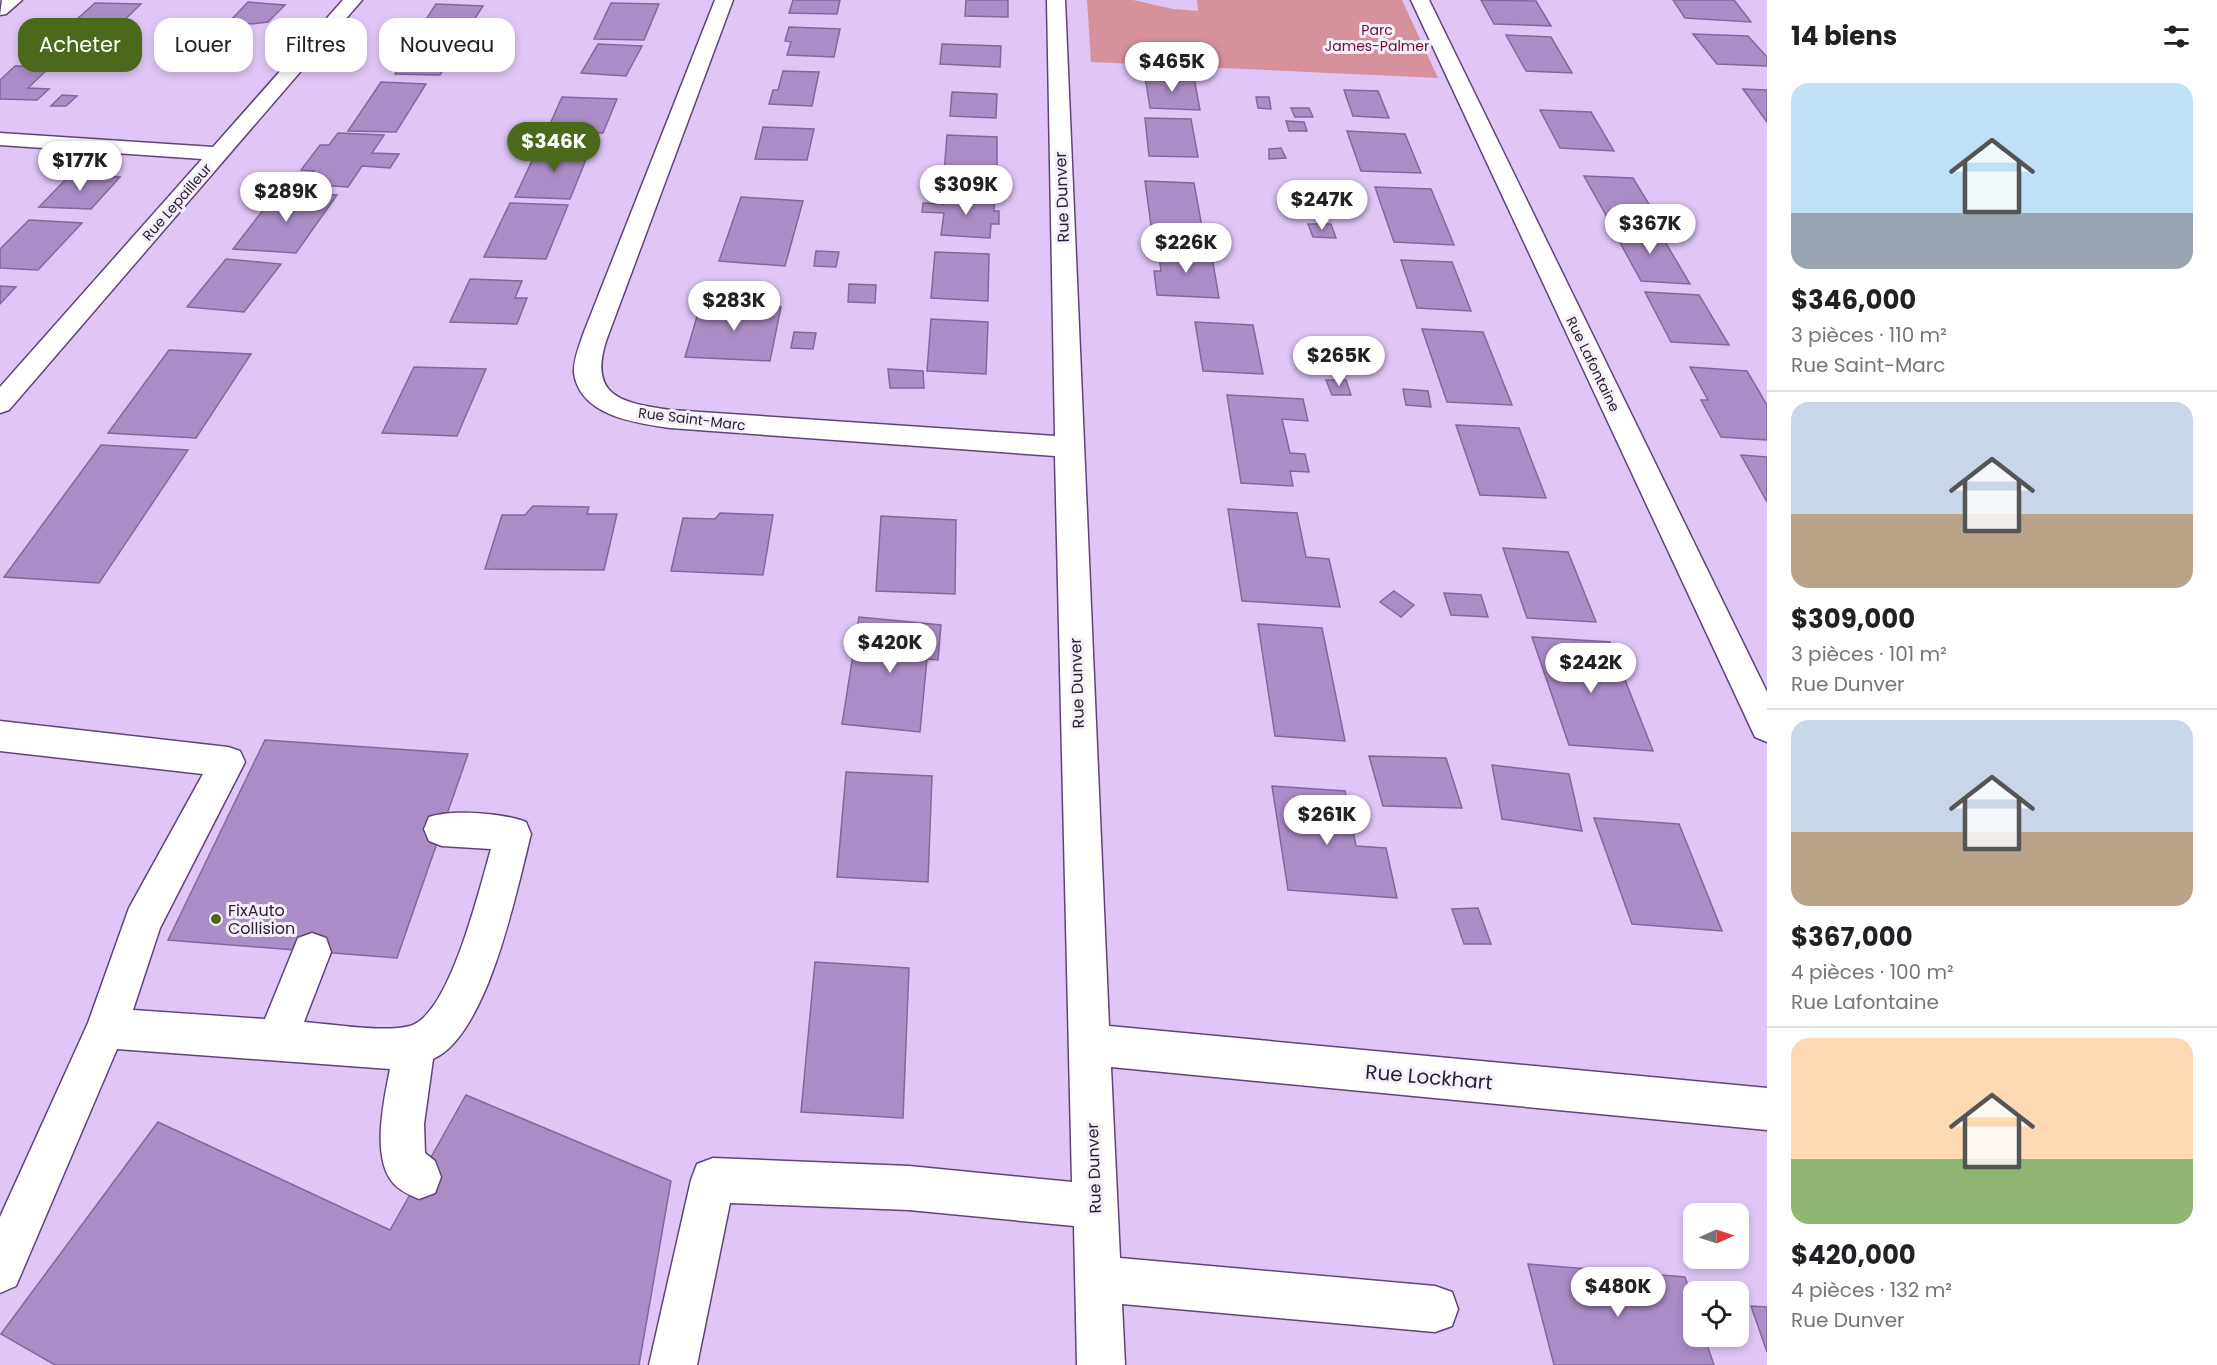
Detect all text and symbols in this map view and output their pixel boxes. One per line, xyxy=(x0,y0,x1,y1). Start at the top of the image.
chip: Acheter xyxy=(18,18,142,72)
chip: Louer xyxy=(154,18,253,72)
chip: Filtres xyxy=(265,18,367,72)
chip: Nouveau xyxy=(379,18,515,72)
text: 14 biens xyxy=(1791,18,1897,54)
park label: Parc James-Palmer xyxy=(1325,20,1429,56)
icon: filters xyxy=(2160,20,2193,53)
pin: $465K xyxy=(1130,42,1214,93)
text: $465K xyxy=(1139,47,1205,75)
pin: $346K xyxy=(512,122,596,173)
icon: home xyxy=(1938,122,2046,230)
text: $346K xyxy=(521,127,587,155)
pin: $177K xyxy=(38,141,122,192)
text: $177K xyxy=(52,146,108,174)
street label: Rue Dunver xyxy=(1049,151,1075,243)
street label: Rue Lepailleur xyxy=(138,159,216,245)
pin: $309K xyxy=(924,165,1008,216)
text: $309K xyxy=(934,170,998,198)
pin: $289K xyxy=(244,172,328,223)
text: $289K xyxy=(254,177,318,205)
pin: $247K xyxy=(1280,180,1364,231)
text: $247K xyxy=(1291,185,1353,213)
pin: $367K xyxy=(1608,204,1692,255)
text: $367K xyxy=(1619,209,1681,237)
pin: $226K xyxy=(1144,223,1228,274)
text: $226K xyxy=(1155,228,1217,256)
pin: $283K xyxy=(692,281,776,332)
text: $346,000 xyxy=(1791,282,1916,318)
text: $283K xyxy=(702,286,766,314)
street label: Rue Lafontaine xyxy=(1561,313,1625,415)
text: 3 pièces · 110 m² xyxy=(1791,321,1947,349)
pin: $265K xyxy=(1297,336,1381,387)
text: $265K xyxy=(1307,341,1371,369)
text: Rue Saint-Marc xyxy=(1791,351,1945,379)
street label: Rue Saint-Marc xyxy=(637,402,747,436)
icon: home xyxy=(1938,441,2046,549)
text: $309,000 xyxy=(1791,601,1915,637)
pin: $420K xyxy=(848,623,932,674)
text: $420K xyxy=(857,628,923,656)
street label: Rue Dunver xyxy=(1064,637,1090,729)
text: 3 pièces · 101 m² xyxy=(1791,640,1947,668)
pin: $242K xyxy=(1549,643,1633,694)
text: $242K xyxy=(1559,648,1623,676)
text: Rue Dunver xyxy=(1791,670,1905,698)
icon: home xyxy=(1938,759,2046,867)
pin: $261K xyxy=(1285,795,1369,846)
text: $261K xyxy=(1298,800,1356,828)
place label: FixAuto Collision xyxy=(228,899,295,940)
marker: FixAuto Collision xyxy=(209,912,223,926)
text: $367,000 xyxy=(1791,919,1913,955)
text: 4 pièces · 100 m² xyxy=(1791,958,1954,986)
text: Rue Lafontaine xyxy=(1791,988,1939,1016)
street label: Rue Lockhart xyxy=(1364,1057,1494,1097)
icon: home xyxy=(1938,1077,2046,1185)
street label: Rue Dunver xyxy=(1081,1122,1107,1214)
north arrow xyxy=(1683,1203,1749,1269)
map controls xyxy=(1683,1203,1749,1347)
text: $420,000 xyxy=(1791,1237,1916,1273)
pin: $480K xyxy=(1576,1267,1660,1318)
text: $480K xyxy=(1585,1272,1651,1300)
text: 4 pièces · 132 m² xyxy=(1791,1276,1952,1304)
button: locate xyxy=(1683,1281,1749,1347)
text: Rue Dunver xyxy=(1791,1306,1905,1334)

